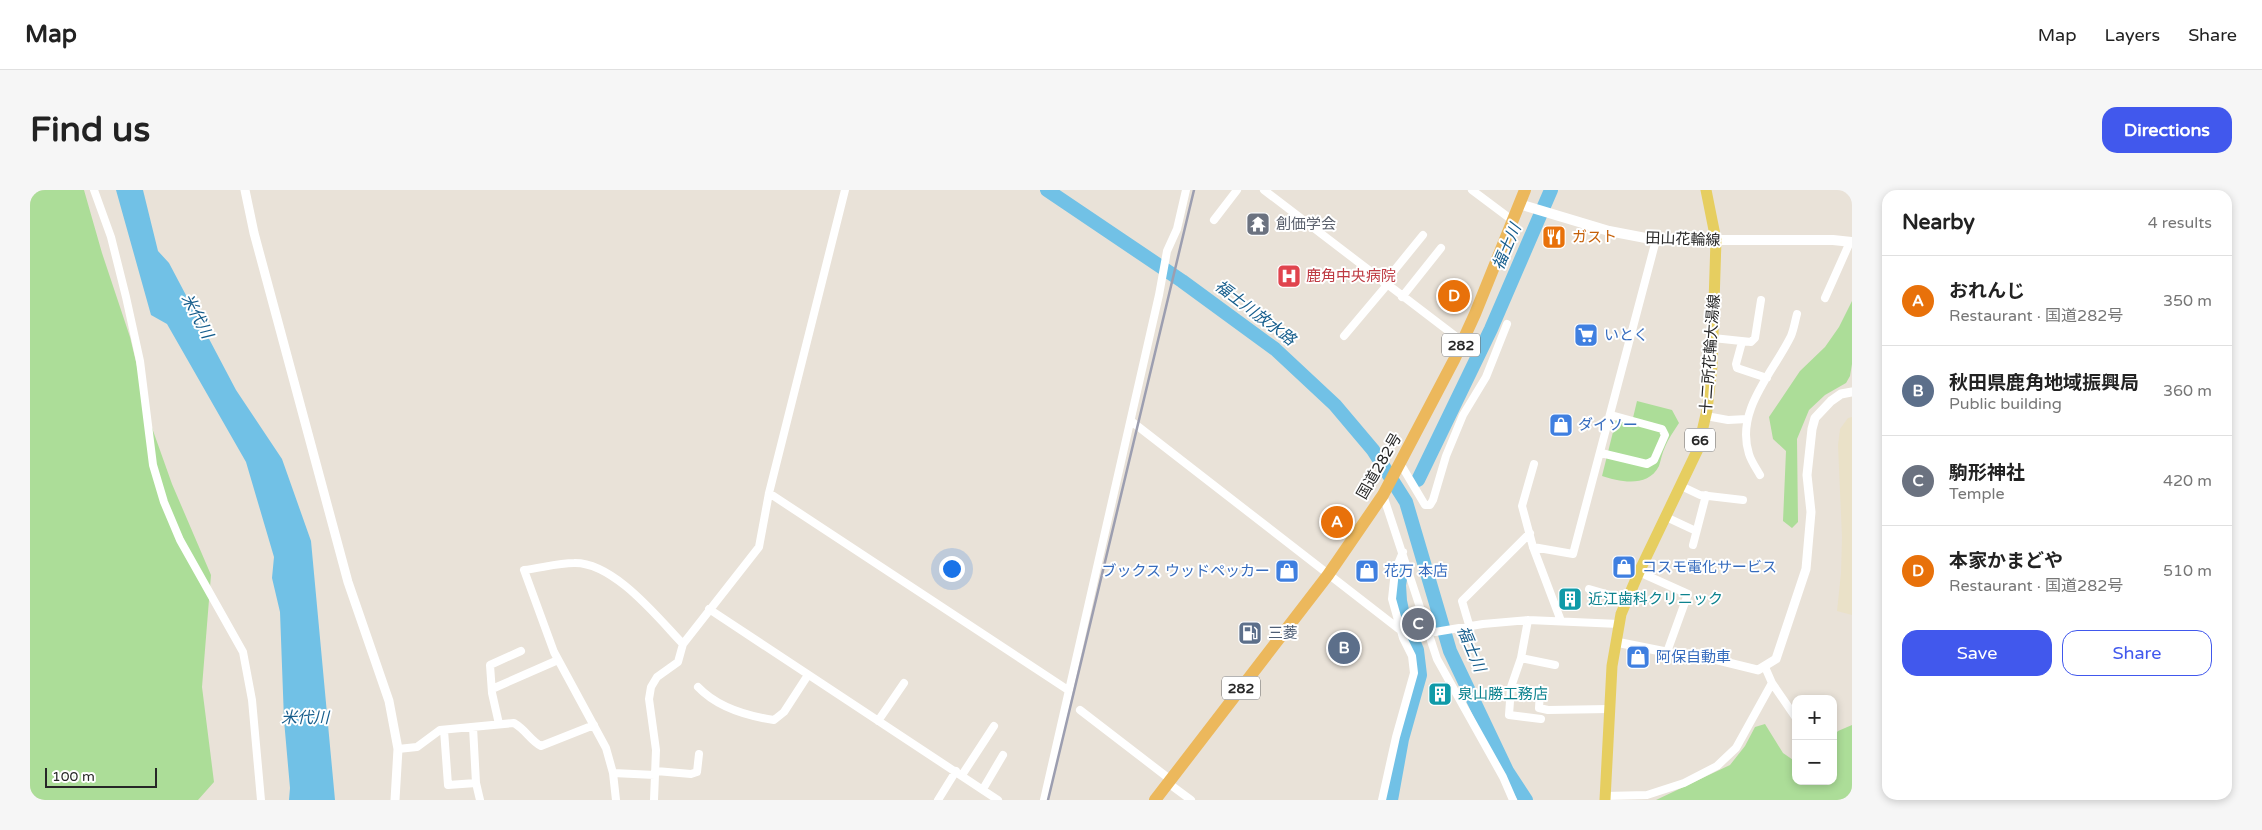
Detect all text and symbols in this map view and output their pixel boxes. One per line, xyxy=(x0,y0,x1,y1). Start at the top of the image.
text: Map xyxy=(25,20,77,49)
text: Map xyxy=(2038,24,2077,46)
text: Layers xyxy=(2105,24,2160,46)
text: Share xyxy=(2188,24,2237,46)
button: Directions xyxy=(2102,107,2232,153)
text: Find us xyxy=(30,109,150,151)
text: Nearby xyxy=(1902,210,1975,235)
temple icon: 創価学会 xyxy=(1245,211,1271,237)
text: 4 results xyxy=(2148,213,2212,233)
place label: 創価学会 xyxy=(1276,215,1336,233)
water label: 福士川 xyxy=(1488,219,1526,273)
restaurant icon: ガスト xyxy=(1541,224,1567,250)
place label: ガスト xyxy=(1572,228,1617,246)
street label: 田山花輪線 xyxy=(1645,229,1721,249)
hospital icon: 鹿角中央病院 xyxy=(1276,263,1302,289)
place label: 鹿角中央病院 xyxy=(1306,267,1396,285)
water label: 福士川放水路 xyxy=(1211,276,1301,351)
pin: D xyxy=(1438,277,1470,315)
text: おれんじ xyxy=(1949,280,2025,302)
water label: 米代川 xyxy=(177,290,218,344)
text: A xyxy=(1912,291,1924,311)
text: 350 m xyxy=(2163,291,2212,311)
street label: 十二所花輪大湯線 xyxy=(1697,294,1723,414)
text: Restaurant · 国道282号 xyxy=(1949,306,2123,326)
supermarket icon: いとく xyxy=(1573,322,1599,348)
place label: いとく xyxy=(1604,326,1649,344)
road number: 282 xyxy=(1442,334,1480,356)
text: 秋田県鹿角地域振興局 xyxy=(1949,372,2139,394)
text: B xyxy=(1912,381,1924,401)
text: 360 m xyxy=(2163,381,2212,401)
text: Public building xyxy=(1949,394,2062,414)
shop icon: ダイソー xyxy=(1548,412,1574,438)
place label: ダイソー xyxy=(1578,416,1638,434)
road number: 66 xyxy=(1685,428,1715,452)
street label: 国道282号 xyxy=(1353,430,1405,502)
text: 駒形神社 xyxy=(1949,462,2025,484)
text: C xyxy=(1912,471,1924,491)
text: 420 m xyxy=(2163,471,2212,491)
text: Temple xyxy=(1949,484,2005,504)
pin: A xyxy=(1321,503,1353,541)
text: 本家かまどや xyxy=(1949,550,2063,572)
shop icon: コスモ電化サービス xyxy=(1611,554,1637,580)
your location xyxy=(939,556,965,582)
shop icon: ブックス ウッドペッカー xyxy=(1274,558,1300,584)
shop icon: 花万 本店 xyxy=(1354,558,1380,584)
place label: コスモ電化サービス xyxy=(1642,558,1777,576)
text: D xyxy=(1912,561,1924,581)
text: 510 m xyxy=(2163,561,2212,581)
place label: ブックス ウッドペッカー xyxy=(1102,562,1270,580)
place label: 花万 本店 xyxy=(1384,562,1448,580)
text: Restaurant · 国道282号 xyxy=(1949,576,2123,596)
building icon: 近江歯科クリニック xyxy=(1557,586,1583,612)
place label: 近江歯科クリニック xyxy=(1588,590,1723,608)
pin: C xyxy=(1402,605,1434,643)
fuel station icon: 三菱 xyxy=(1237,620,1263,646)
water label: 福士川 xyxy=(1452,623,1490,677)
place label: 三菱 xyxy=(1268,624,1298,642)
pin: B xyxy=(1328,629,1360,667)
button: Save xyxy=(1902,630,2052,676)
button: Share xyxy=(2062,630,2212,676)
shop icon: 阿保自動車 xyxy=(1625,644,1651,670)
place label: 阿保自動車 xyxy=(1656,648,1731,666)
road number: 282 xyxy=(1222,676,1260,699)
building icon: 泉山勝工務店 xyxy=(1427,681,1453,707)
place label: 泉山勝工務店 xyxy=(1458,685,1548,703)
map controls xyxy=(1792,695,1837,785)
button: + xyxy=(1792,695,1837,740)
water label: 米代川 xyxy=(281,708,331,728)
button: − xyxy=(1792,740,1837,785)
scale bar xyxy=(45,765,158,788)
text: 100 m xyxy=(52,768,95,785)

